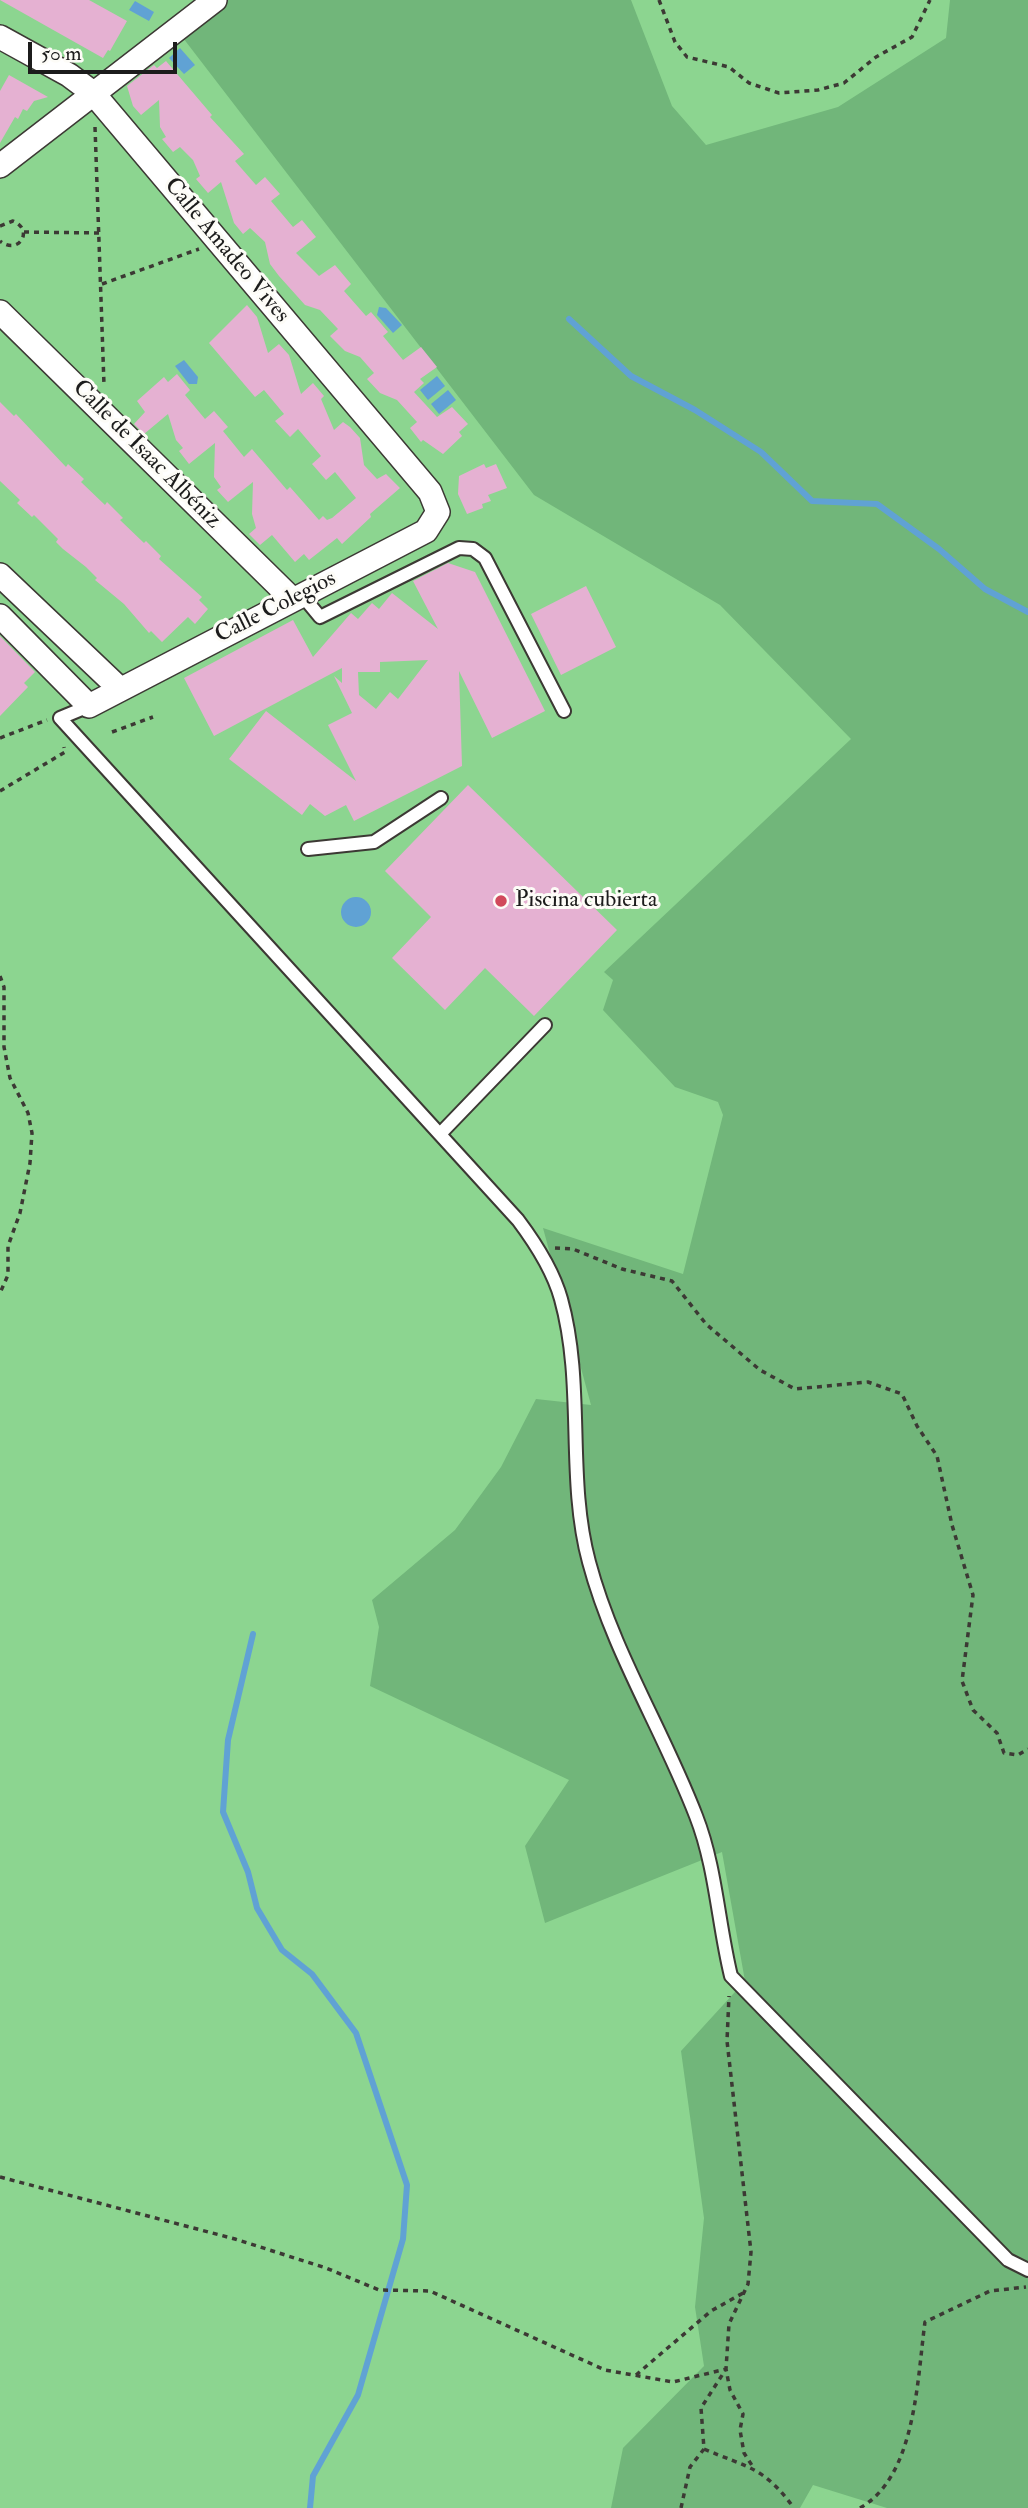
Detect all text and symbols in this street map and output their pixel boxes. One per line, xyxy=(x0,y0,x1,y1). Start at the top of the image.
scale bar xyxy=(32,28,180,72)
text: 50 m xyxy=(41,40,82,67)
street label: Calle Amadeo Vives xyxy=(157,173,295,329)
street label: Calle de Isaac Albéniz xyxy=(66,375,226,535)
street label: Calle Colegios xyxy=(211,566,341,650)
place label: Piscina cubierta xyxy=(515,887,657,915)
marker: Piscina cubierta xyxy=(493,893,509,909)

